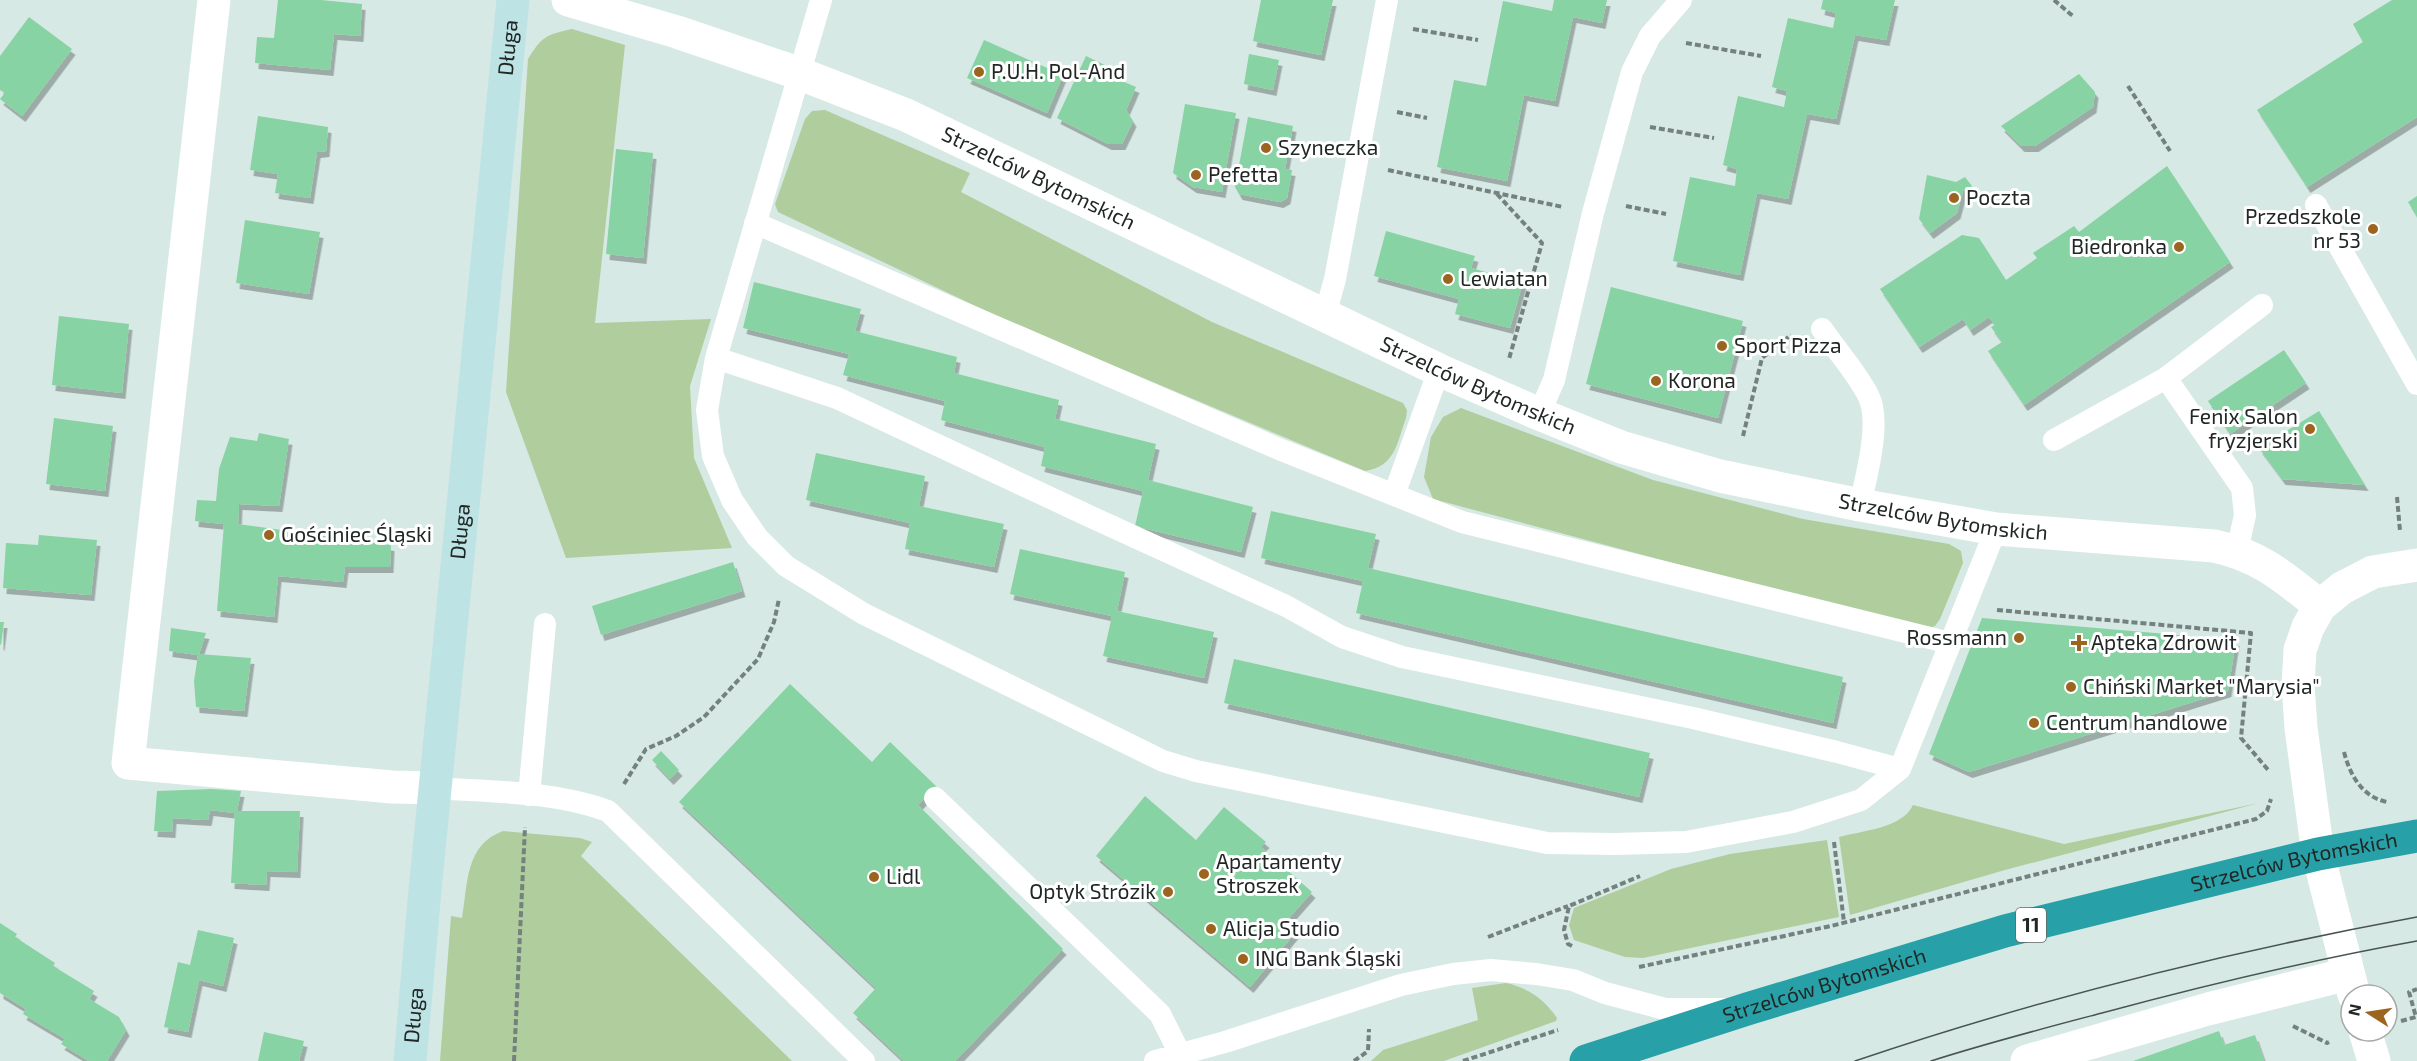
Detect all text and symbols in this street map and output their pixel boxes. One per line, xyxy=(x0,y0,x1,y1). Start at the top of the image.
street label: Długa xyxy=(492,19,522,77)
place label: P.U.H. Pol-And xyxy=(991,58,1125,83)
marker: P.U.H. Pol-And xyxy=(972,65,986,79)
street label: Strzelców Bytomskich xyxy=(938,120,1140,234)
place label: Szyneczka xyxy=(1278,134,1378,159)
marker: Szyneczka xyxy=(1259,141,1273,155)
place label: Pefetta xyxy=(1208,161,1278,186)
marker: Pefetta xyxy=(1189,168,1203,182)
place label: Poczta xyxy=(1966,184,2031,209)
marker: Poczta xyxy=(1947,191,1961,205)
place label: Przedszkole nr 53 xyxy=(2245,203,2361,252)
marker: Przedszkole nr 53 xyxy=(2366,222,2380,236)
place label: Biedronka xyxy=(2071,233,2167,258)
marker: Biedronka xyxy=(2172,240,2186,254)
place label: Lewiatan xyxy=(1460,265,1548,290)
marker: Lewiatan xyxy=(1441,272,1455,286)
street label: Strzelców Bytomskich xyxy=(1377,330,1580,439)
place label: Sport Pizza xyxy=(1734,332,1842,357)
marker: Sport Pizza xyxy=(1715,339,1729,353)
place label: Korona xyxy=(1668,367,1736,392)
marker: Korona xyxy=(1649,374,1663,388)
place label: Fenix Salon fryzjerski xyxy=(2189,403,2298,453)
marker: Fenix Salon fryzjerski xyxy=(2303,422,2317,436)
street label: Strzelców Bytomskich xyxy=(1837,487,2049,544)
street label: Długa xyxy=(444,502,474,560)
place label: Gościniec Śląski xyxy=(281,521,432,546)
marker: Gościniec Śląski xyxy=(262,528,276,542)
place label: Rossmann xyxy=(1907,624,2007,649)
place label: Apteka Zdrowit xyxy=(2091,629,2237,654)
marker: Rossmann xyxy=(2012,631,2026,645)
marker: Apteka Zdrowit xyxy=(2072,636,2086,650)
place label: Chiński Market "Marysia" xyxy=(2083,673,2320,698)
marker: Chiński Market "Marysia" xyxy=(2064,680,2078,694)
place label: Centrum handlowe xyxy=(2046,709,2228,734)
marker: Centrum handlowe xyxy=(2027,716,2041,730)
street label: Strzelców Bytomskich xyxy=(2188,826,2399,896)
place label: Apartamenty Stroszek xyxy=(1216,848,1342,897)
place label: Lidl xyxy=(886,863,921,888)
marker: Apartamenty Stroszek xyxy=(1197,867,1211,881)
marker: Lidl xyxy=(867,870,881,884)
place label: Optyk Strózik xyxy=(1029,878,1156,903)
marker: Optyk Strózik xyxy=(1161,885,1175,899)
road number: 11 xyxy=(2016,908,2046,942)
place label: Alicja Studio xyxy=(1223,915,1340,941)
marker: Alicja Studio xyxy=(1204,922,1218,936)
street label: Strzelców Bytomskich xyxy=(1719,942,1929,1027)
place label: ING Bank Śląski xyxy=(1255,945,1401,970)
marker: ING Bank Śląski xyxy=(1236,952,1250,966)
north arrow xyxy=(2339,983,2399,1043)
street label: Długa xyxy=(398,986,427,1044)
text: N xyxy=(2343,1002,2364,1017)

